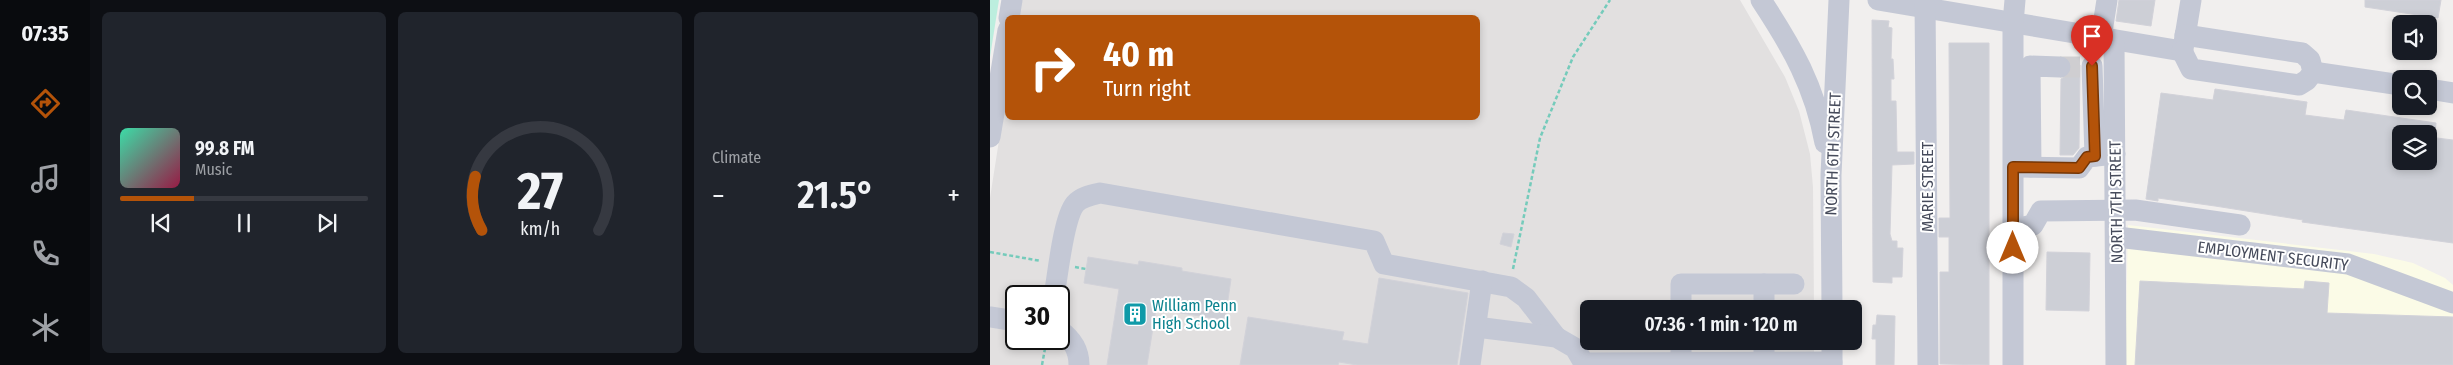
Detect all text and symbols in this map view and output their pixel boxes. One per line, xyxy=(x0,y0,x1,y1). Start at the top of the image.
pin xyxy=(2071,15,2113,66)
map controls xyxy=(2392,15,2437,170)
button: sound xyxy=(2392,15,2437,60)
text: 07:35 xyxy=(21,20,69,47)
icon: arrive xyxy=(2078,22,2106,50)
text: 40 m xyxy=(1103,33,1174,75)
icon: right xyxy=(1020,35,1085,100)
button: search xyxy=(2392,70,2437,115)
text: Turn right xyxy=(1103,75,1191,102)
icon: directions xyxy=(28,86,63,121)
street label: NORTH 6TH STREET xyxy=(1821,92,1845,216)
button: layers xyxy=(2392,125,2437,170)
text: 99.8 FM xyxy=(195,137,255,160)
street label: NORTH 7TH STREET xyxy=(2105,140,2127,263)
street label: MARIE STREET xyxy=(1918,141,1937,232)
text: Climate xyxy=(712,148,761,167)
text: Music xyxy=(195,160,232,179)
text: 27 xyxy=(516,160,563,223)
icon: music xyxy=(28,161,63,196)
text: 21.5° xyxy=(797,172,875,218)
text: − xyxy=(712,179,725,212)
text: + xyxy=(947,179,960,212)
icon: previous xyxy=(147,209,175,237)
icon: pause xyxy=(230,209,258,237)
icon: next xyxy=(313,209,341,237)
text: km/h xyxy=(520,218,560,240)
position arrow xyxy=(1986,221,2038,273)
icon: phone xyxy=(28,236,63,271)
street label: EMPLOYMENT SECURITY xyxy=(2197,237,2349,275)
speed limit sign: 30 xyxy=(1005,285,1070,350)
place label: William Penn High School xyxy=(1152,296,1237,333)
building icon: William Penn High School xyxy=(1122,301,1148,327)
icon: climate xyxy=(28,310,63,345)
text: 07:36 · 1 min · 120 m xyxy=(1645,313,1798,336)

